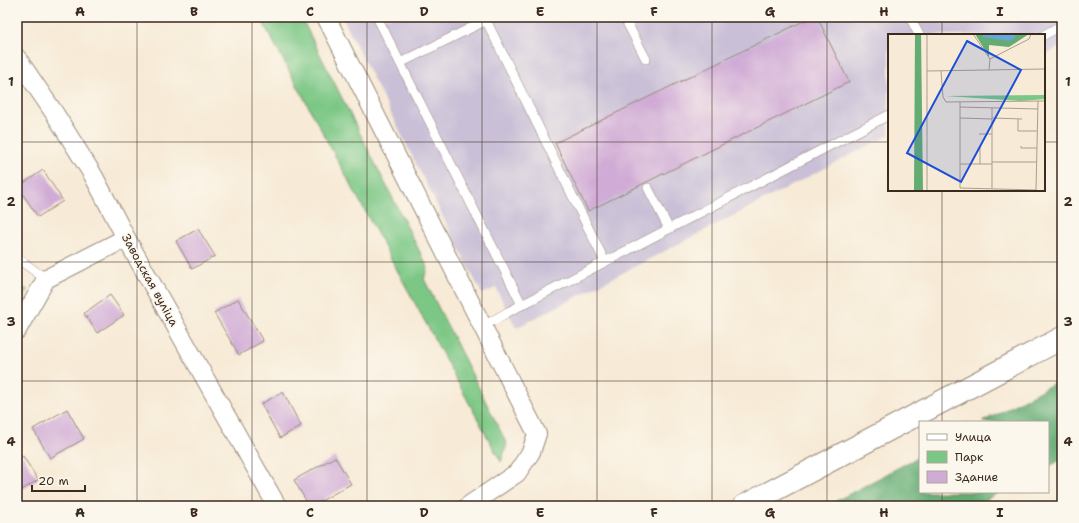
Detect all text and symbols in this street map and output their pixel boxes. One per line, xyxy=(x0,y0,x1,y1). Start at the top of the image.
text: A xyxy=(75,3,85,20)
text: B xyxy=(190,3,198,20)
text: C xyxy=(306,3,314,20)
text: D xyxy=(419,3,429,20)
text: E xyxy=(536,3,545,20)
text: F xyxy=(650,3,658,20)
text: G xyxy=(765,3,776,20)
text: H xyxy=(879,3,889,20)
text: I xyxy=(996,3,1004,20)
inset map xyxy=(888,34,1045,191)
text: 1 xyxy=(8,73,14,90)
text: 1 xyxy=(1065,73,1071,90)
text: 2 xyxy=(6,193,16,210)
text: 2 xyxy=(1063,193,1073,210)
street label: Заводская вуліца xyxy=(118,231,182,330)
text: 3 xyxy=(6,313,16,330)
text: 3 xyxy=(1063,313,1073,330)
legend xyxy=(919,421,1049,493)
text: Улица xyxy=(955,429,992,445)
text: 4 xyxy=(6,433,16,450)
text: 4 xyxy=(1063,433,1073,450)
text: Парк xyxy=(955,449,984,465)
scale bar xyxy=(32,467,85,493)
text: Здание xyxy=(955,469,999,485)
text: 20 m xyxy=(38,473,69,489)
text: A xyxy=(75,504,85,521)
text: B xyxy=(190,504,198,521)
text: C xyxy=(306,504,314,521)
text: D xyxy=(419,504,429,521)
text: E xyxy=(536,504,545,521)
text: F xyxy=(650,504,658,521)
text: G xyxy=(765,504,776,521)
text: H xyxy=(879,504,889,521)
text: I xyxy=(996,504,1004,521)

